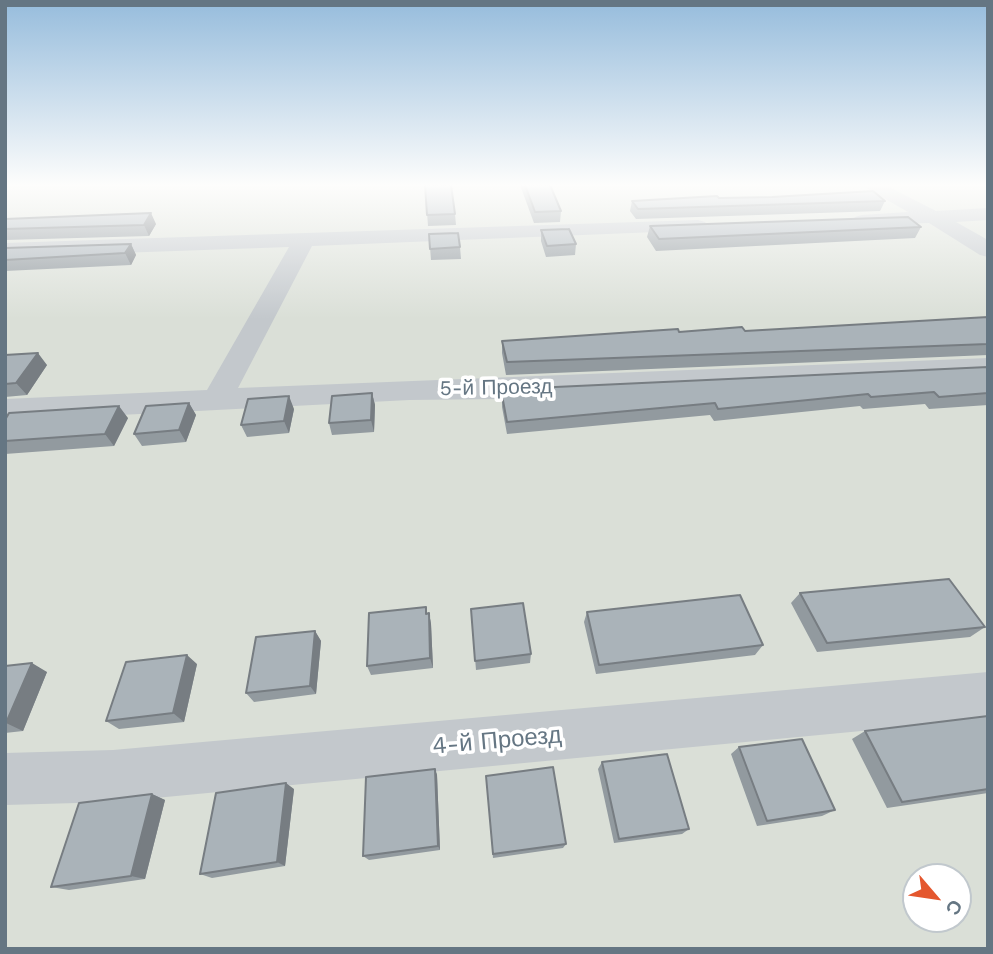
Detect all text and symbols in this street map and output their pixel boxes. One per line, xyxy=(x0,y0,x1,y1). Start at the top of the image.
street label: 5-й Проезд xyxy=(439,374,553,402)
street label: 4-й Проезд xyxy=(431,721,563,761)
north arrow xyxy=(902,863,972,933)
text: С xyxy=(941,896,967,919)

